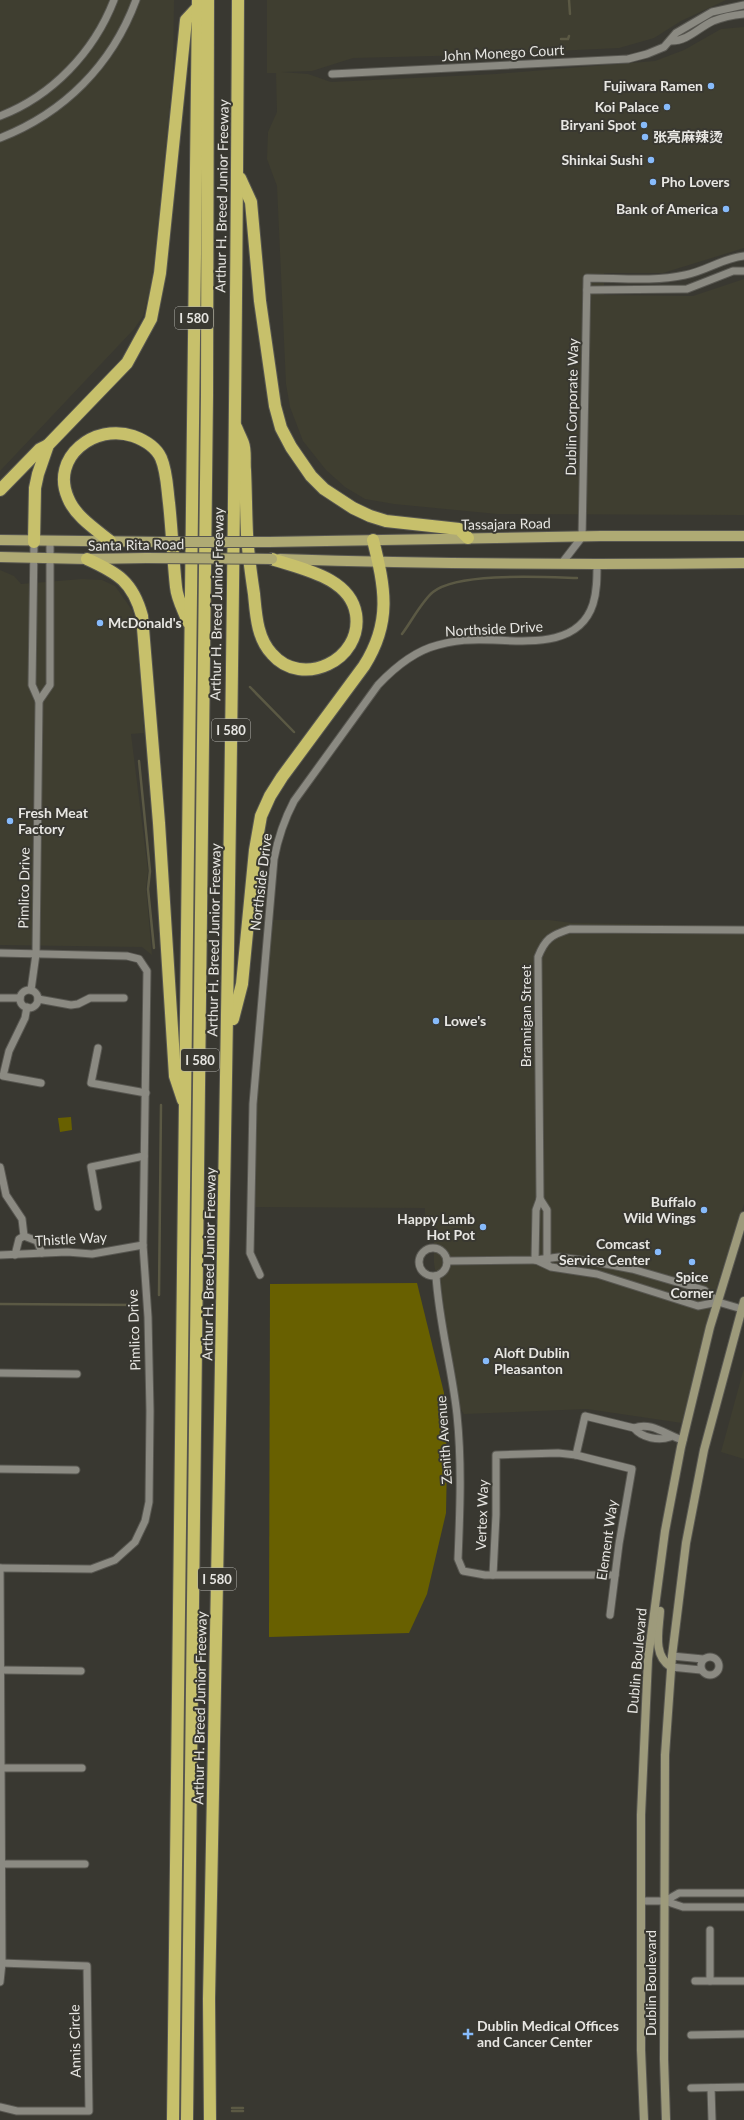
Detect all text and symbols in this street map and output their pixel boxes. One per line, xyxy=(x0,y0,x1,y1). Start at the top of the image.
street label: John Monego Court xyxy=(441,41,565,64)
place label: Fujiwara Ramen xyxy=(604,77,703,94)
marker: Fujiwara Ramen xyxy=(706,81,716,91)
street label: Arthur H. Breed Junior Freeway xyxy=(211,98,232,293)
place label: Koi Palace xyxy=(595,98,660,115)
marker: Koi Palace xyxy=(662,102,672,112)
place label: Biryani Spot xyxy=(560,116,637,133)
marker: Biryani Spot xyxy=(639,120,649,130)
place label: 张亮麻辣烫 xyxy=(653,128,723,145)
marker: 张亮麻辣烫 xyxy=(640,132,650,142)
place label: Shinkai Sushi xyxy=(561,151,643,168)
marker: Shinkai Sushi xyxy=(646,155,656,165)
place label: Pho Lovers xyxy=(661,173,730,190)
marker: Pho Lovers xyxy=(648,177,658,187)
place label: Bank of America xyxy=(616,200,718,217)
marker: Bank of America xyxy=(721,204,731,214)
road number: I 580 xyxy=(175,307,213,329)
street label: Dublin Corporate Way xyxy=(562,337,581,476)
street label: Arthur H. Breed Junior Freeway xyxy=(206,506,227,701)
street label: Tassajara Road xyxy=(461,514,551,533)
street label: Santa Rita Road xyxy=(88,535,184,554)
place label: McDonald's xyxy=(108,614,182,631)
street label: Northside Drive xyxy=(445,617,543,640)
marker: McDonald's xyxy=(95,618,105,628)
road number: I 580 xyxy=(212,719,250,741)
place label: Fresh Meat Factory xyxy=(18,804,89,837)
marker: Fresh Meat Factory xyxy=(5,816,15,826)
street label: Northside Drive xyxy=(246,832,275,932)
street label: Arthur H. Breed Junior Freeway xyxy=(203,842,224,1037)
street label: Pimlico Drive xyxy=(14,847,33,929)
street label: Brannigan Street xyxy=(517,965,534,1067)
place label: Lowe's xyxy=(444,1012,486,1029)
marker: Lowe's xyxy=(431,1016,441,1026)
road number: I 580 xyxy=(181,1049,219,1071)
street label: Arthur H. Breed Junior Freeway xyxy=(198,1166,219,1361)
place label: Buffalo Wild Wings xyxy=(623,1193,696,1226)
marker: Buffalo Wild Wings xyxy=(699,1205,709,1215)
place label: Happy Lamb Hot Pot xyxy=(397,1210,476,1243)
marker: Happy Lamb Hot Pot xyxy=(478,1222,488,1232)
street label: Thistle Way xyxy=(34,1228,108,1249)
place label: Comcast Service Center xyxy=(559,1235,651,1268)
marker: Comcast Service Center xyxy=(653,1247,663,1257)
marker: Spice Corner xyxy=(687,1257,697,1267)
place label: Spice Corner xyxy=(671,1268,714,1301)
street label: Pimlico Drive xyxy=(124,1289,143,1371)
place label: Aloft Dublin Pleasanton xyxy=(493,1344,570,1377)
marker: Aloft Dublin Pleasanton xyxy=(481,1356,491,1366)
street label: Zenith Avenue xyxy=(432,1395,455,1485)
street label: Vertex Way xyxy=(472,1478,491,1551)
street label: Element Way xyxy=(592,1498,621,1581)
road number: I 580 xyxy=(198,1568,236,1590)
street label: Dublin Boulevard xyxy=(623,1607,650,1715)
street label: Arthur H. Breed Junior Freeway xyxy=(189,1610,210,1805)
street label: Dublin Boulevard xyxy=(642,1930,659,2036)
street label: Annis Circle xyxy=(65,2004,84,2078)
place label: Dublin Medical Offices and Cancer Center xyxy=(477,2017,619,2050)
marker: Dublin Medical Offices and Cancer Center xyxy=(462,2028,474,2040)

